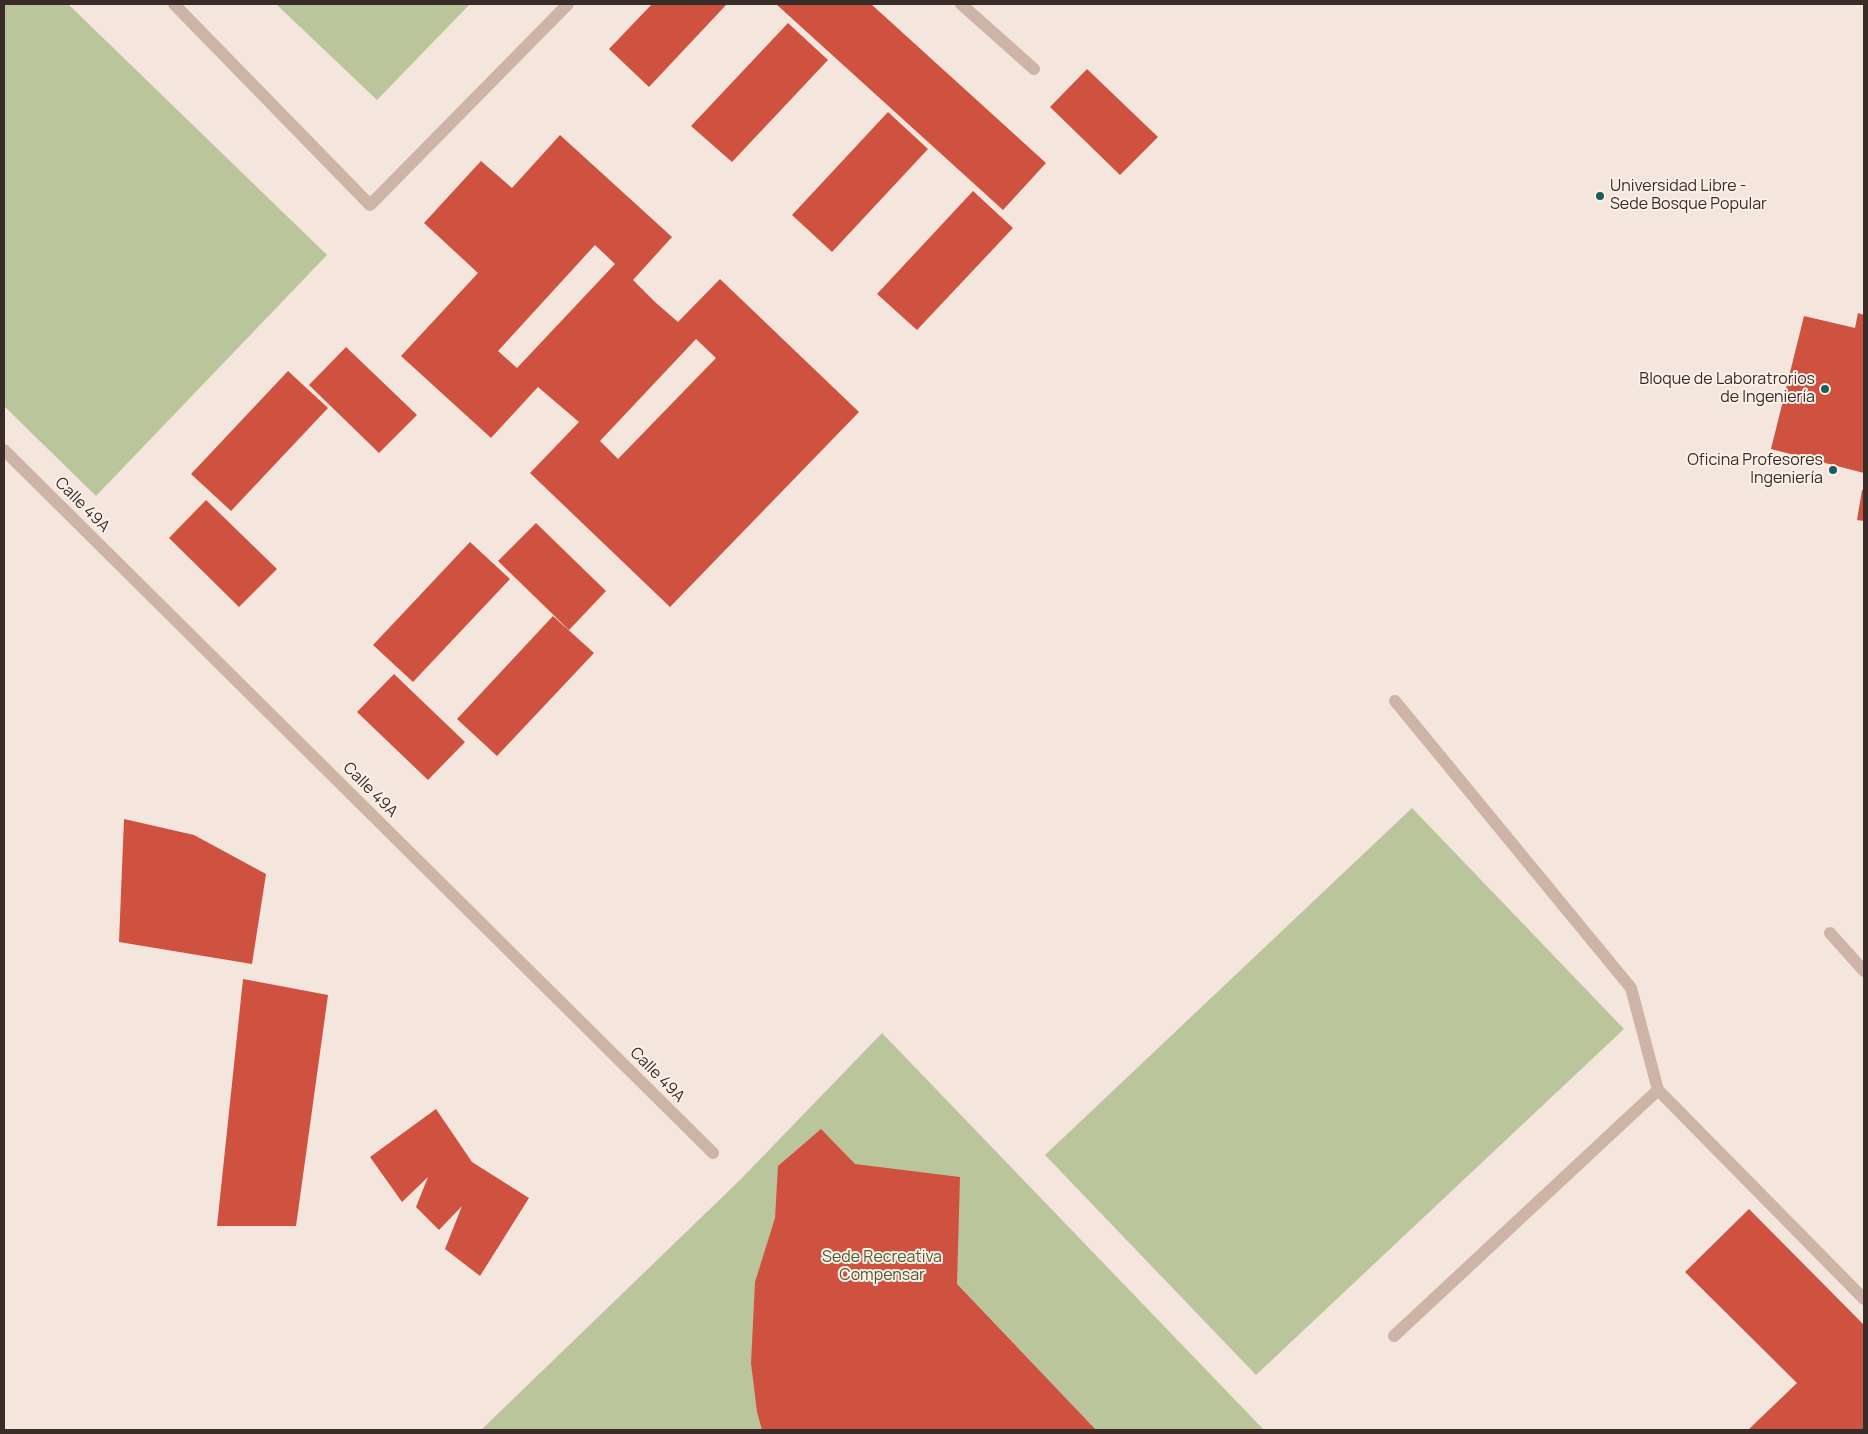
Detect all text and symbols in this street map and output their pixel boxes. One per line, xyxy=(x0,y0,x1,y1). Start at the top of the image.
place label: Universidad Libre - Sede Bosque Popular xyxy=(1610,177,1767,215)
marker: Universidad Libre - Sede Bosque Popular xyxy=(1594,190,1606,202)
place label: Bloque de Laboratrorios de Ingeniería xyxy=(1639,370,1815,408)
marker: Bloque de Laboratrorios de Ingeniería xyxy=(1819,383,1831,395)
place label: Oficina Profesores Ingeniería xyxy=(1687,451,1823,489)
marker: Oficina Profesores Ingeniería xyxy=(1827,464,1839,476)
street label: Calle 49A xyxy=(51,474,113,536)
street label: Calle 49A xyxy=(339,759,401,821)
street label: Calle 49A xyxy=(626,1044,688,1106)
park label: Sede Recreativa Compensar xyxy=(822,1248,942,1286)

